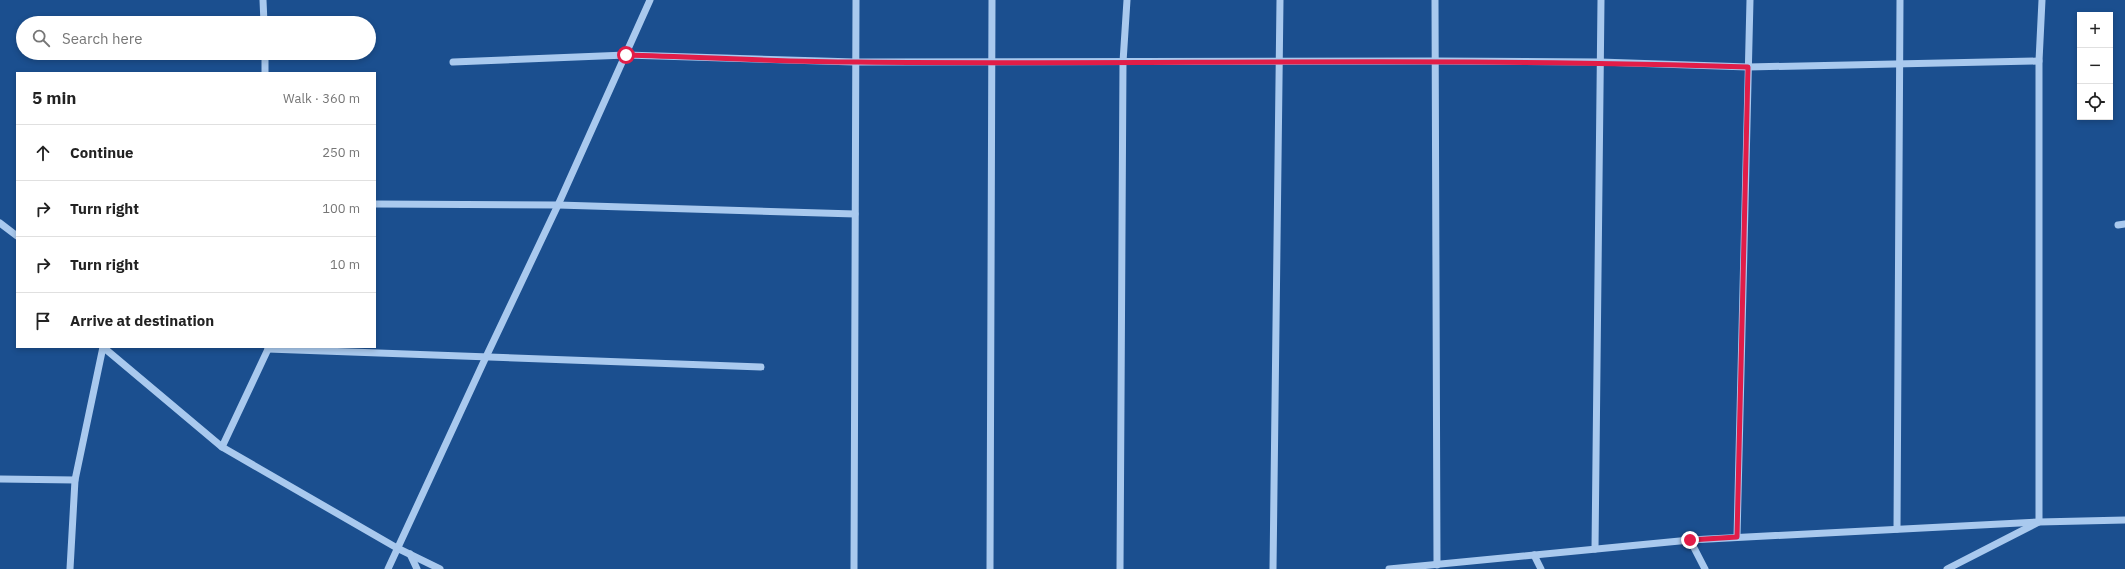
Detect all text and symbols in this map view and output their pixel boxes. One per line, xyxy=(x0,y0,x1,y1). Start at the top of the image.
map controls xyxy=(2077,12,2113,120)
button: + xyxy=(2077,12,2113,48)
search box xyxy=(16,16,376,60)
icon: search xyxy=(30,27,52,49)
text: Search here xyxy=(62,29,142,48)
route start xyxy=(617,46,635,64)
button: − xyxy=(2077,48,2113,84)
button: locate xyxy=(2077,84,2113,120)
text: 5 min xyxy=(32,87,76,109)
text: Walk · 360 m xyxy=(283,90,360,107)
icon: ahead xyxy=(32,142,54,164)
text: Continue xyxy=(70,143,134,162)
text: 250 m xyxy=(322,144,360,161)
icon: right xyxy=(32,198,54,220)
text: Turn right xyxy=(70,199,139,218)
text: 100 m xyxy=(322,200,360,217)
icon: right xyxy=(32,254,54,276)
text: Turn right xyxy=(70,255,139,274)
text: 10 m xyxy=(330,256,360,273)
icon: arrive xyxy=(32,310,54,332)
text: Arrive at destination xyxy=(70,311,214,330)
route end xyxy=(1681,531,1699,549)

